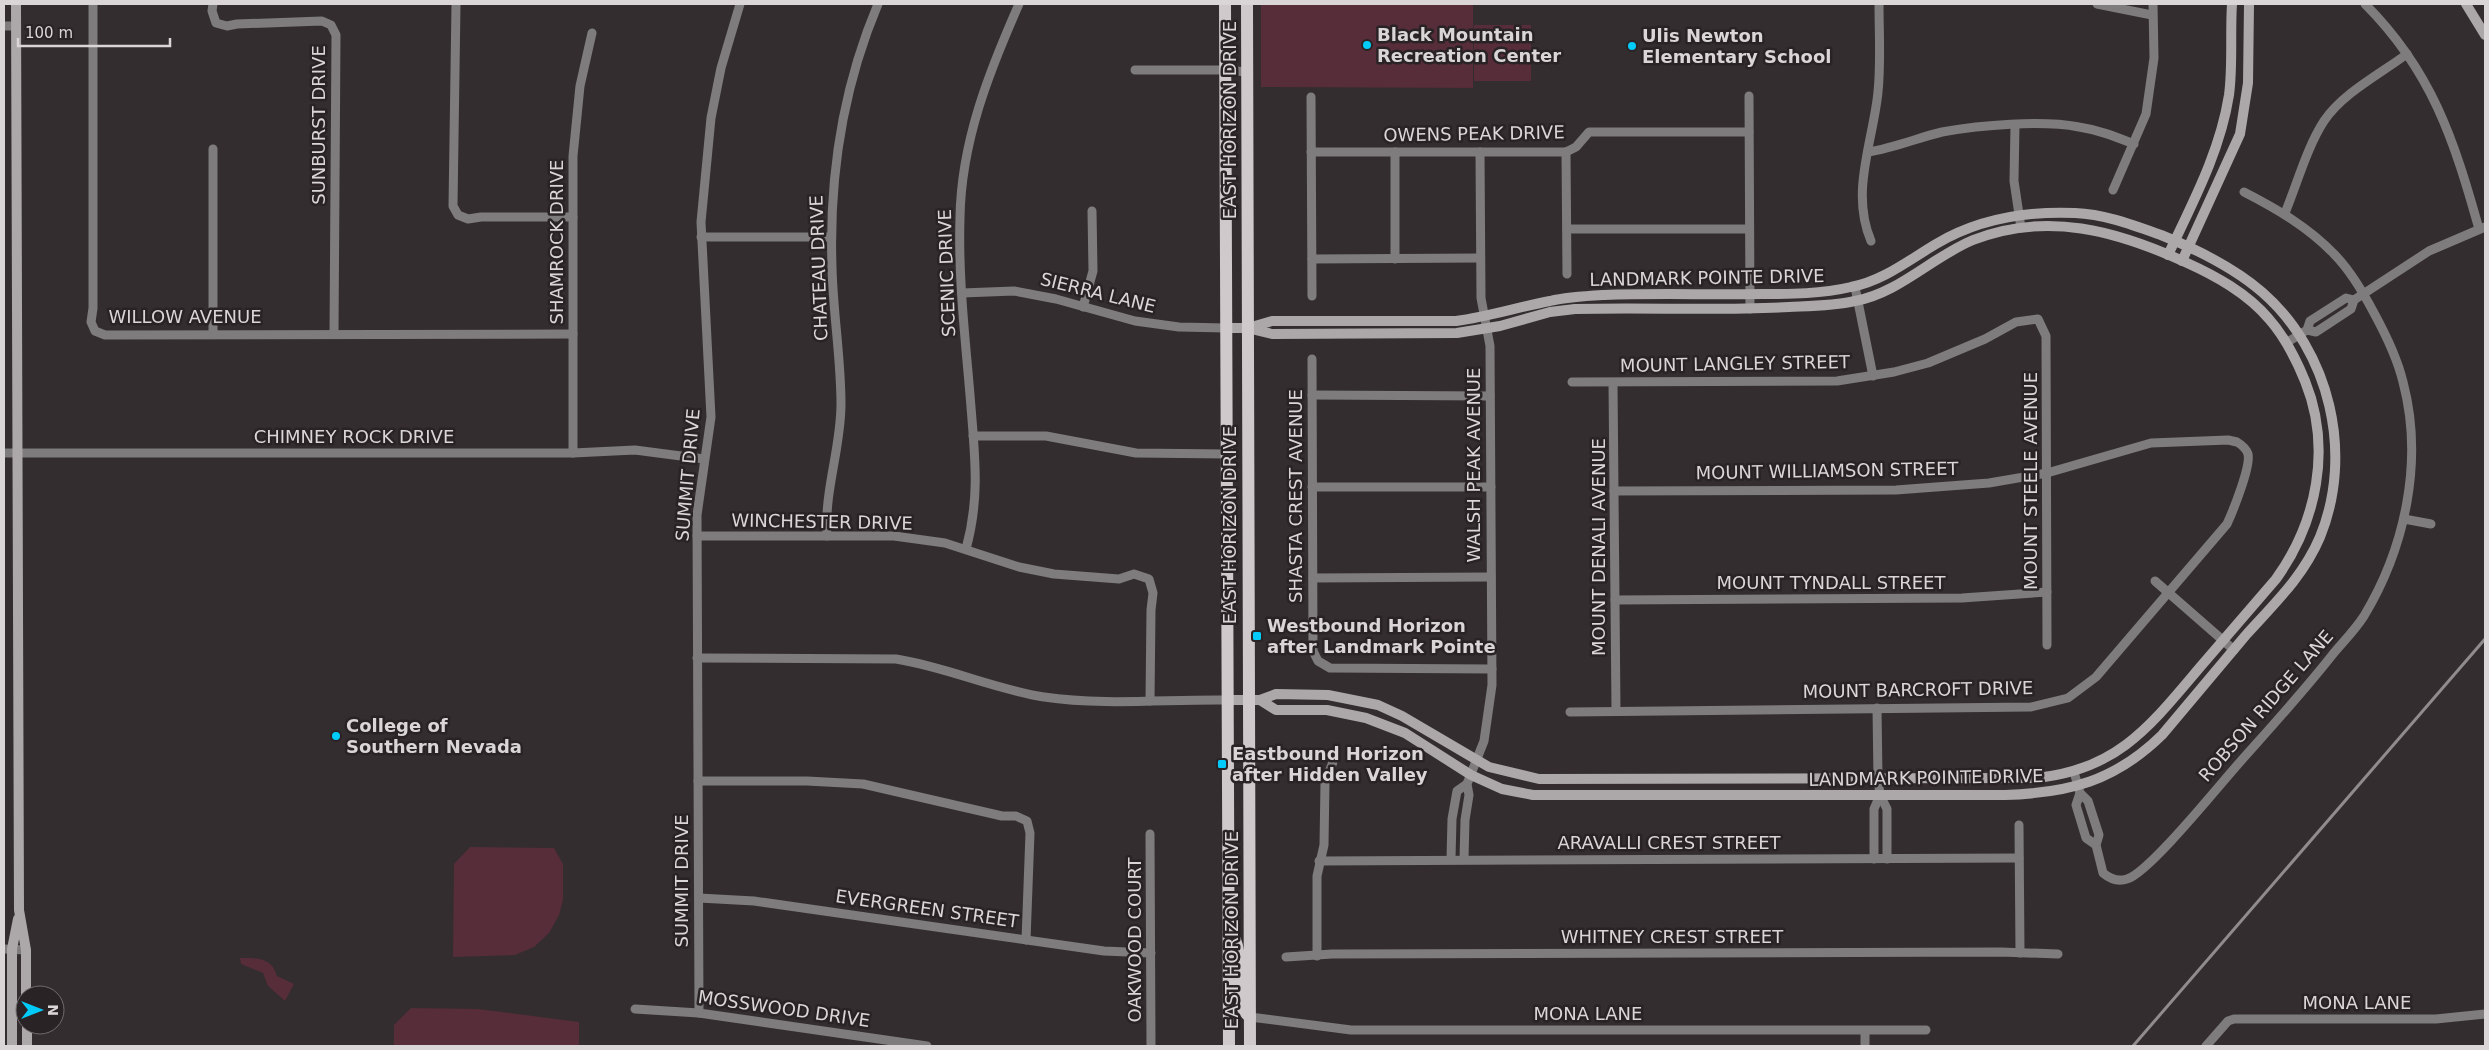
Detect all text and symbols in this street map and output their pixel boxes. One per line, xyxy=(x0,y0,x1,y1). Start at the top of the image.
scale bar xyxy=(18,15,170,47)
street label: EAST HORIZON DRIVE xyxy=(1219,21,1240,219)
text: 100 m xyxy=(25,24,73,42)
place label: Black Mountain Recreation Center xyxy=(1377,24,1561,66)
place label: Ulis Newton Elementary School xyxy=(1642,25,1831,67)
marker: Black Mountain Recreation Center xyxy=(1361,39,1373,51)
marker: Ulis Newton Elementary School xyxy=(1626,40,1638,52)
street label: SUNBURST DRIVE xyxy=(308,45,329,205)
street label: OWENS PEAK DRIVE xyxy=(1383,121,1565,146)
street label: SHAMROCK DRIVE xyxy=(546,160,567,324)
street label: CHATEAU DRIVE xyxy=(805,195,832,341)
street label: SCENIC DRIVE xyxy=(934,209,959,337)
street label: LANDMARK POINTE DRIVE xyxy=(1589,265,1825,290)
street label: SIERRA LANE xyxy=(1038,268,1158,317)
street label: WILLOW AVENUE xyxy=(108,306,262,327)
street label: MOUNT LANGLEY STREET xyxy=(1620,351,1851,376)
street label: WALSH PEAK AVENUE xyxy=(1463,368,1484,562)
street label: MOUNT STEELE AVENUE xyxy=(2020,372,2041,590)
street label: SHASTA CREST AVENUE xyxy=(1285,389,1306,603)
street label: SUMMIT DRIVE xyxy=(671,408,704,542)
street label: CHIMNEY ROCK DRIVE xyxy=(254,426,454,447)
street label: EAST HORIZON DRIVE xyxy=(1219,426,1240,624)
street label: MOUNT DENALI AVENUE xyxy=(1588,438,1609,656)
street label: MOUNT WILLIAMSON STREET xyxy=(1695,458,1960,483)
street label: WINCHESTER DRIVE xyxy=(731,509,913,534)
street label: MOUNT TYNDALL STREET xyxy=(1717,572,1946,593)
place label: Westbound Horizon after Landmark Pointe xyxy=(1267,615,1496,657)
street label: ROBSON RIDGE LANE xyxy=(2194,626,2337,786)
marker: Westbound Horizon after Landmark Pointe xyxy=(1251,630,1263,642)
street label: MOUNT BARCROFT DRIVE xyxy=(1802,677,2034,702)
place label: College of Southern Nevada xyxy=(346,715,522,757)
marker: College of Southern Nevada xyxy=(330,730,342,742)
place label: Eastbound Horizon after Hidden Valley xyxy=(1232,743,1428,785)
marker: Eastbound Horizon after Hidden Valley xyxy=(1216,758,1228,770)
street label: LANDMARK POINTE DRIVE xyxy=(1808,765,2044,790)
street label: SUMMIT DRIVE xyxy=(671,814,692,948)
street label: EAST HORIZON DRIVE xyxy=(1221,831,1242,1029)
street label: ARAVALLI CREST STREET xyxy=(1557,832,1782,853)
street label: OAKWOOD COURT xyxy=(1124,856,1145,1023)
street label: EVERGREEN STREET xyxy=(834,885,1021,932)
street label: WHITNEY CREST STREET xyxy=(1561,926,1784,947)
north arrow xyxy=(15,985,65,1035)
street label: MOSSWOOD DRIVE xyxy=(697,986,872,1031)
street label: MONA LANE xyxy=(2303,992,2411,1013)
street label: MONA LANE xyxy=(1534,1003,1642,1024)
text: N xyxy=(45,1004,61,1016)

